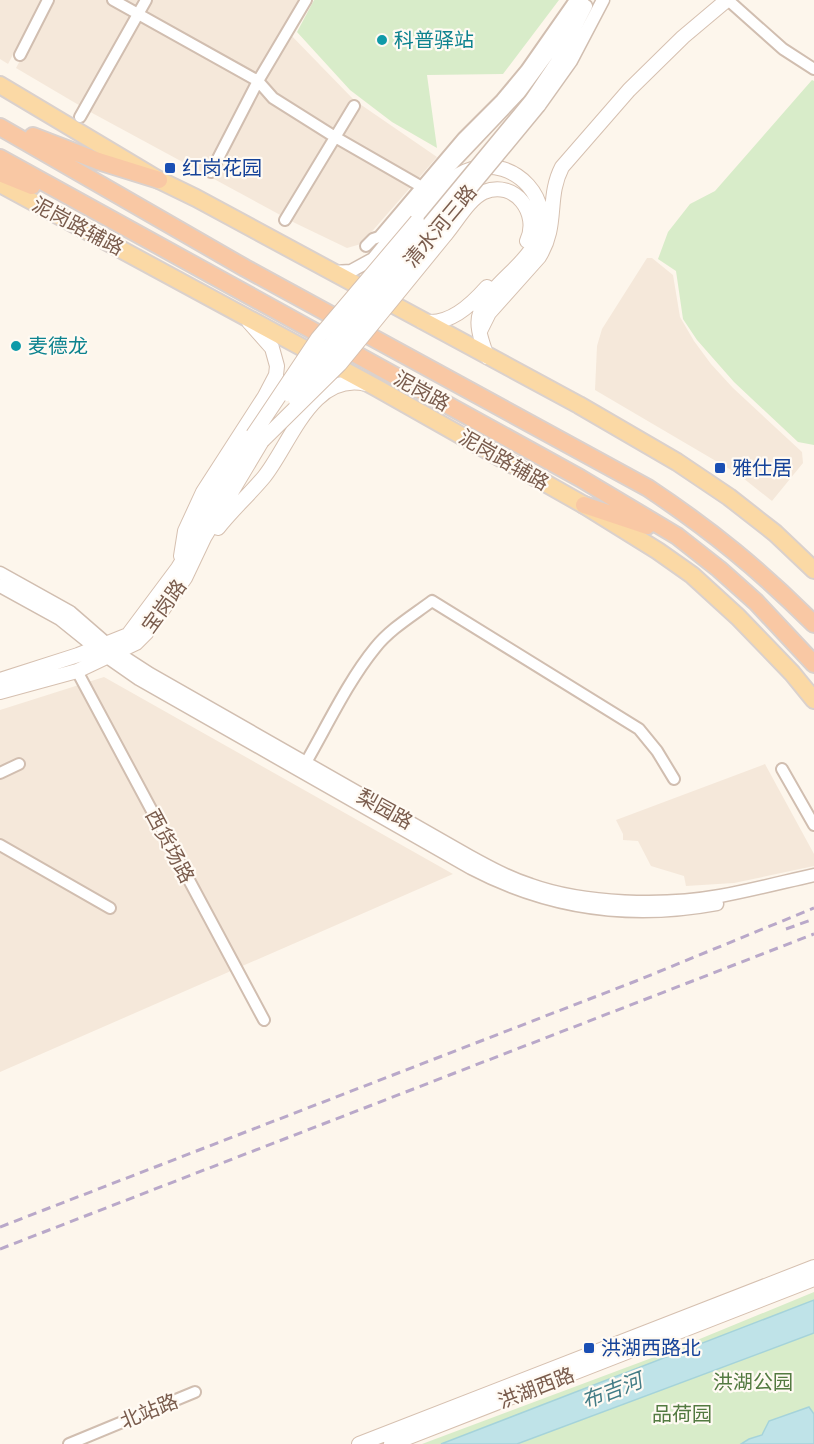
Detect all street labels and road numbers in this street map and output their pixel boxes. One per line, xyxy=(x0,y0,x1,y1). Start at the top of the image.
street label: 清水河三路 xyxy=(399,180,481,272)
street label: 泥岗路辅路 xyxy=(28,192,128,260)
street label: 泥岗路 xyxy=(390,366,454,416)
street label: 泥岗路辅路 xyxy=(455,425,553,495)
street label: 宝岗路 xyxy=(137,575,191,637)
street label: 梨园路 xyxy=(353,784,417,834)
street label: 西货场路 xyxy=(141,805,199,887)
street label: 洪湖西路 xyxy=(494,1362,578,1414)
street label: 北站路 xyxy=(117,1389,181,1433)

